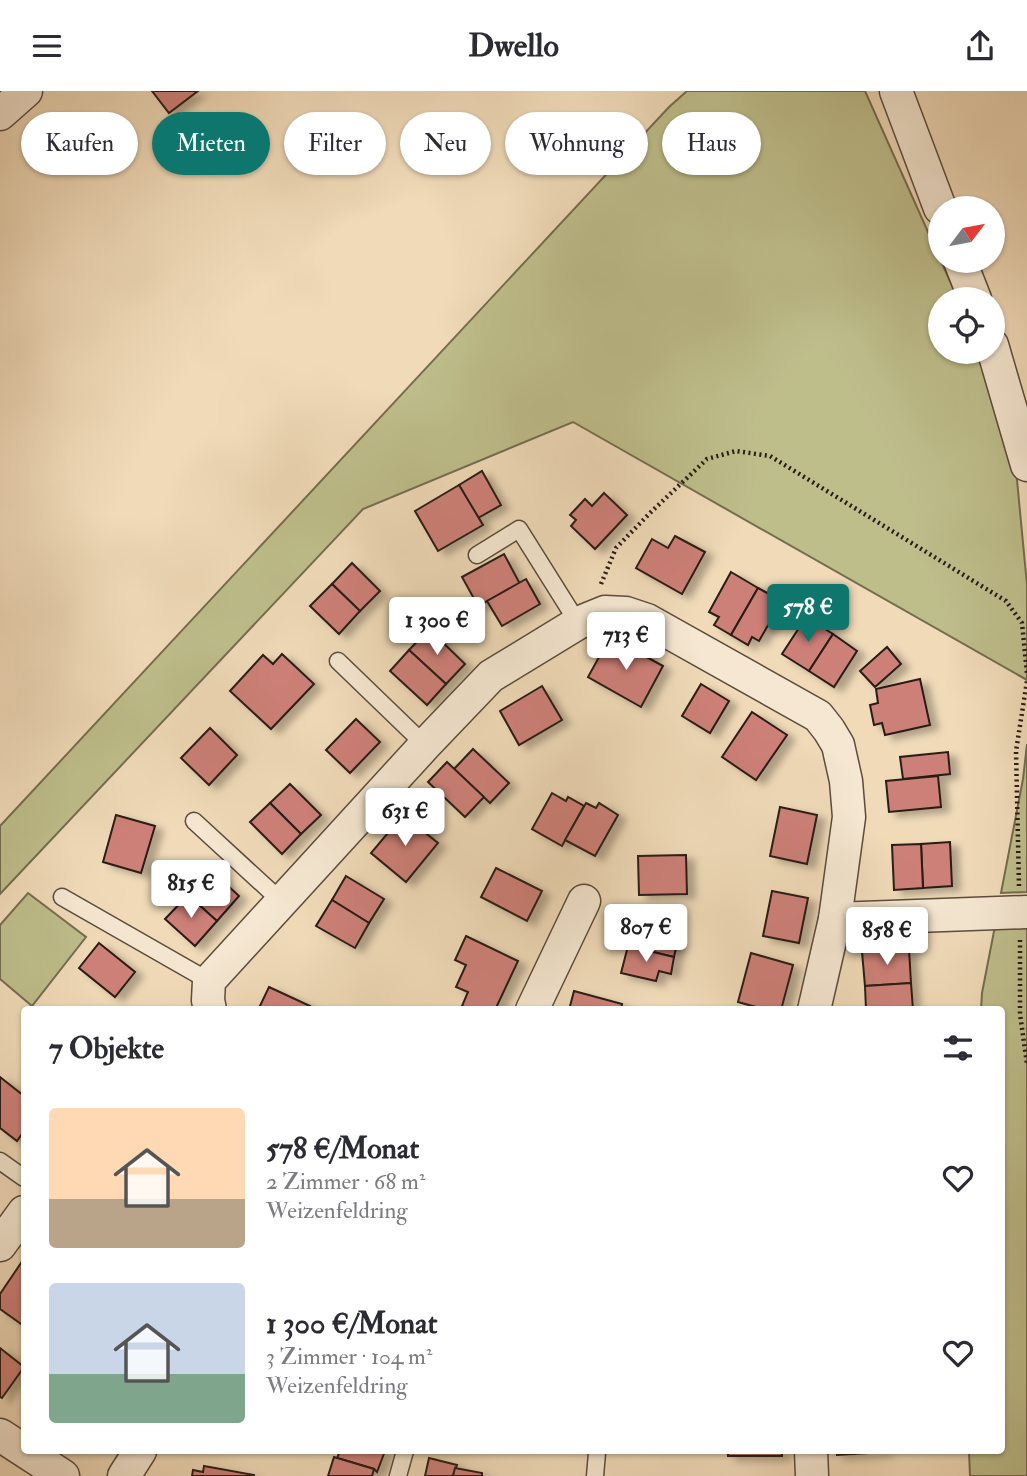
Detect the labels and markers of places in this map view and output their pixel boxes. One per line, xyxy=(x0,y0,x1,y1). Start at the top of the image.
pin: 578 € xyxy=(759,585,857,644)
pin: 1 300 € xyxy=(372,597,502,657)
pin: 713 € xyxy=(577,613,675,672)
pin: 631 € xyxy=(356,789,454,848)
pin: 815 € xyxy=(142,861,240,920)
pin: 807 € xyxy=(597,905,695,964)
pin: 858 € xyxy=(838,907,936,967)

